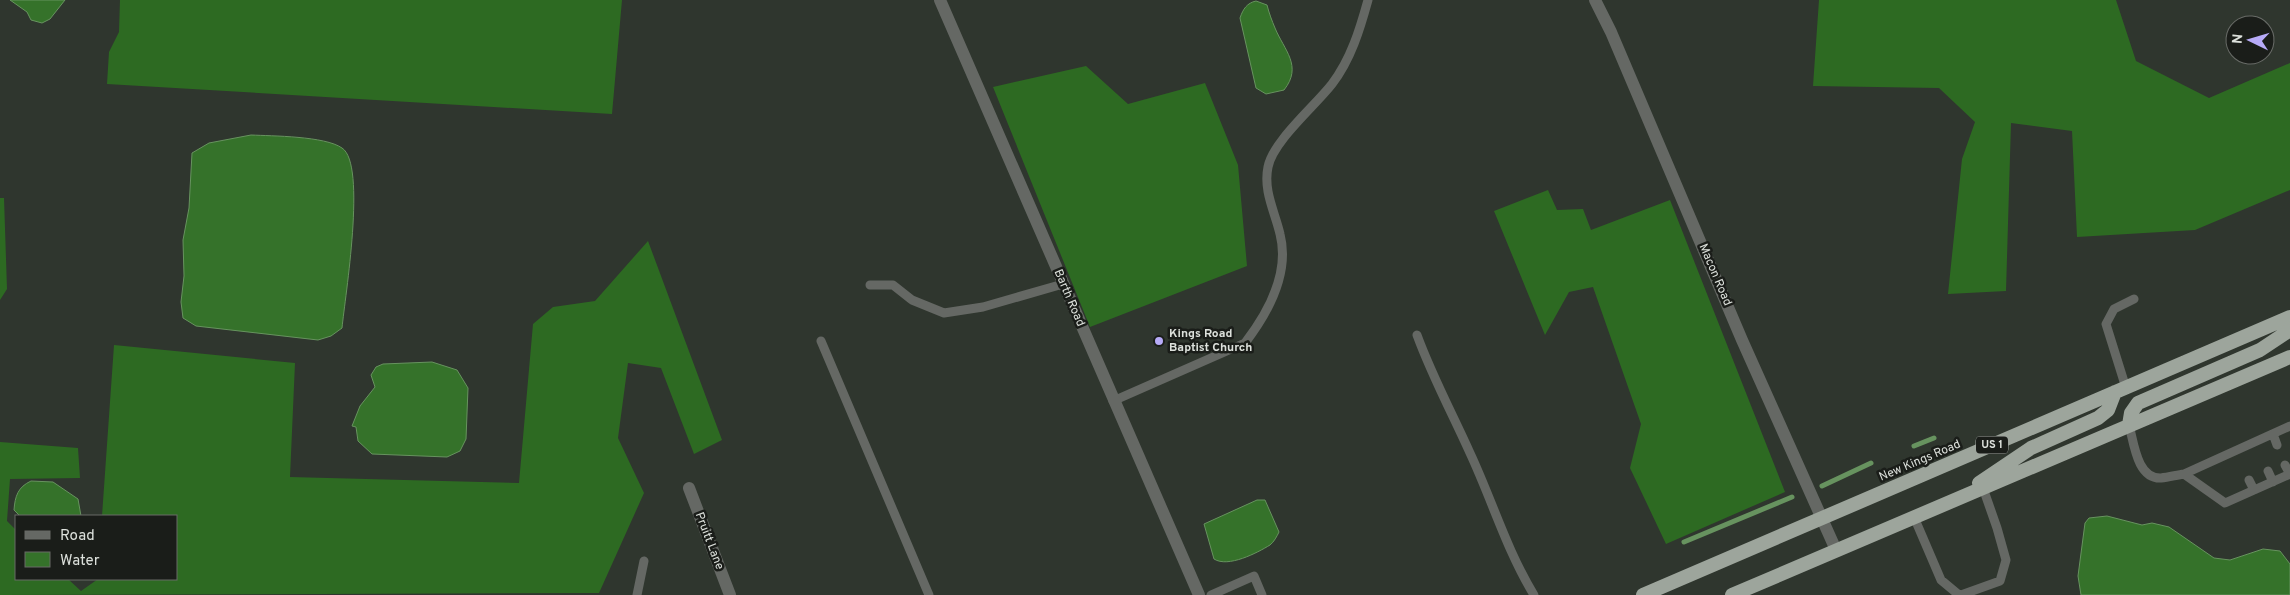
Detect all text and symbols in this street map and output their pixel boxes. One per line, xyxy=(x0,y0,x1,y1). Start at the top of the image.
north arrow xyxy=(2225,15,2275,65)
text: N xyxy=(2230,33,2247,45)
street label: Macon Road xyxy=(1695,242,1735,308)
street label: Barth Road xyxy=(1050,267,1088,329)
place label: Kings Road Baptist Church xyxy=(1169,326,1252,356)
marker: Kings Road Baptist Church xyxy=(1153,335,1165,347)
road number: US 1 xyxy=(1976,436,2008,454)
street label: New Kings Road xyxy=(1877,437,1963,485)
street label: Pruitt Lane xyxy=(691,510,727,572)
legend xyxy=(15,515,178,580)
text: Road xyxy=(60,527,95,546)
text: Water xyxy=(60,552,100,571)

